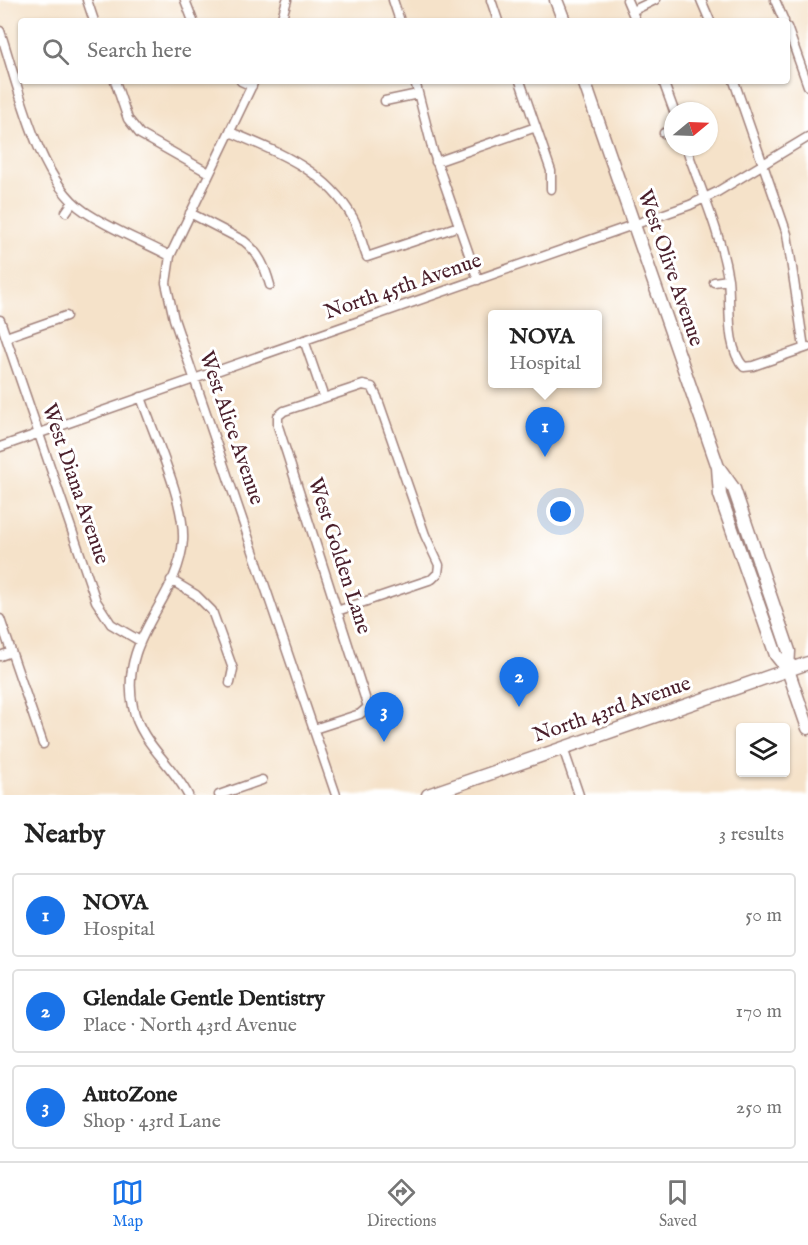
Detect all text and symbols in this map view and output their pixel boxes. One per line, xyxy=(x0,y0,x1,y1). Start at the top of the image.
search box xyxy=(18,18,790,84)
icon: search xyxy=(39,35,72,68)
text: Search here xyxy=(87,37,192,65)
north arrow xyxy=(664,102,718,156)
street label: West Olive Avenue xyxy=(631,186,710,350)
street label: North 45th Avenue xyxy=(321,247,485,327)
popup xyxy=(488,310,602,388)
text: NOVA xyxy=(509,323,574,351)
street label: West Alice Avenue xyxy=(192,348,270,509)
text: Hospital xyxy=(509,351,581,376)
street label: West Diana Avenue xyxy=(35,400,115,568)
pin: 1 xyxy=(526,408,564,457)
street label: West Golden Lane xyxy=(301,474,377,638)
your location xyxy=(546,497,575,526)
pin: 2 xyxy=(500,658,538,707)
street label: North 43rd Avenue xyxy=(529,670,695,750)
pin: 3 xyxy=(364,692,404,742)
map controls xyxy=(736,723,790,777)
button: layers xyxy=(736,723,790,777)
text: Nearby xyxy=(24,818,105,851)
text: 3 results xyxy=(719,822,784,847)
text: NOVA xyxy=(83,889,148,917)
text: 1 xyxy=(42,903,49,928)
text: 50 m xyxy=(745,903,782,928)
text: Hospital xyxy=(83,917,155,942)
text: Glendale Gentle Dentistry xyxy=(83,985,325,1013)
text: 2 xyxy=(41,999,50,1024)
text: 170 m xyxy=(736,999,782,1024)
text: Place · North 43rd Avenue xyxy=(83,1013,297,1038)
text: AutoZone xyxy=(83,1081,177,1109)
text: 3 xyxy=(42,1095,49,1120)
text: 250 m xyxy=(736,1095,782,1120)
text: Shop · 43rd Lane xyxy=(83,1109,221,1134)
tab: Map xyxy=(111,1176,144,1232)
tab: Directions xyxy=(367,1176,436,1232)
tab: Saved xyxy=(659,1176,697,1232)

